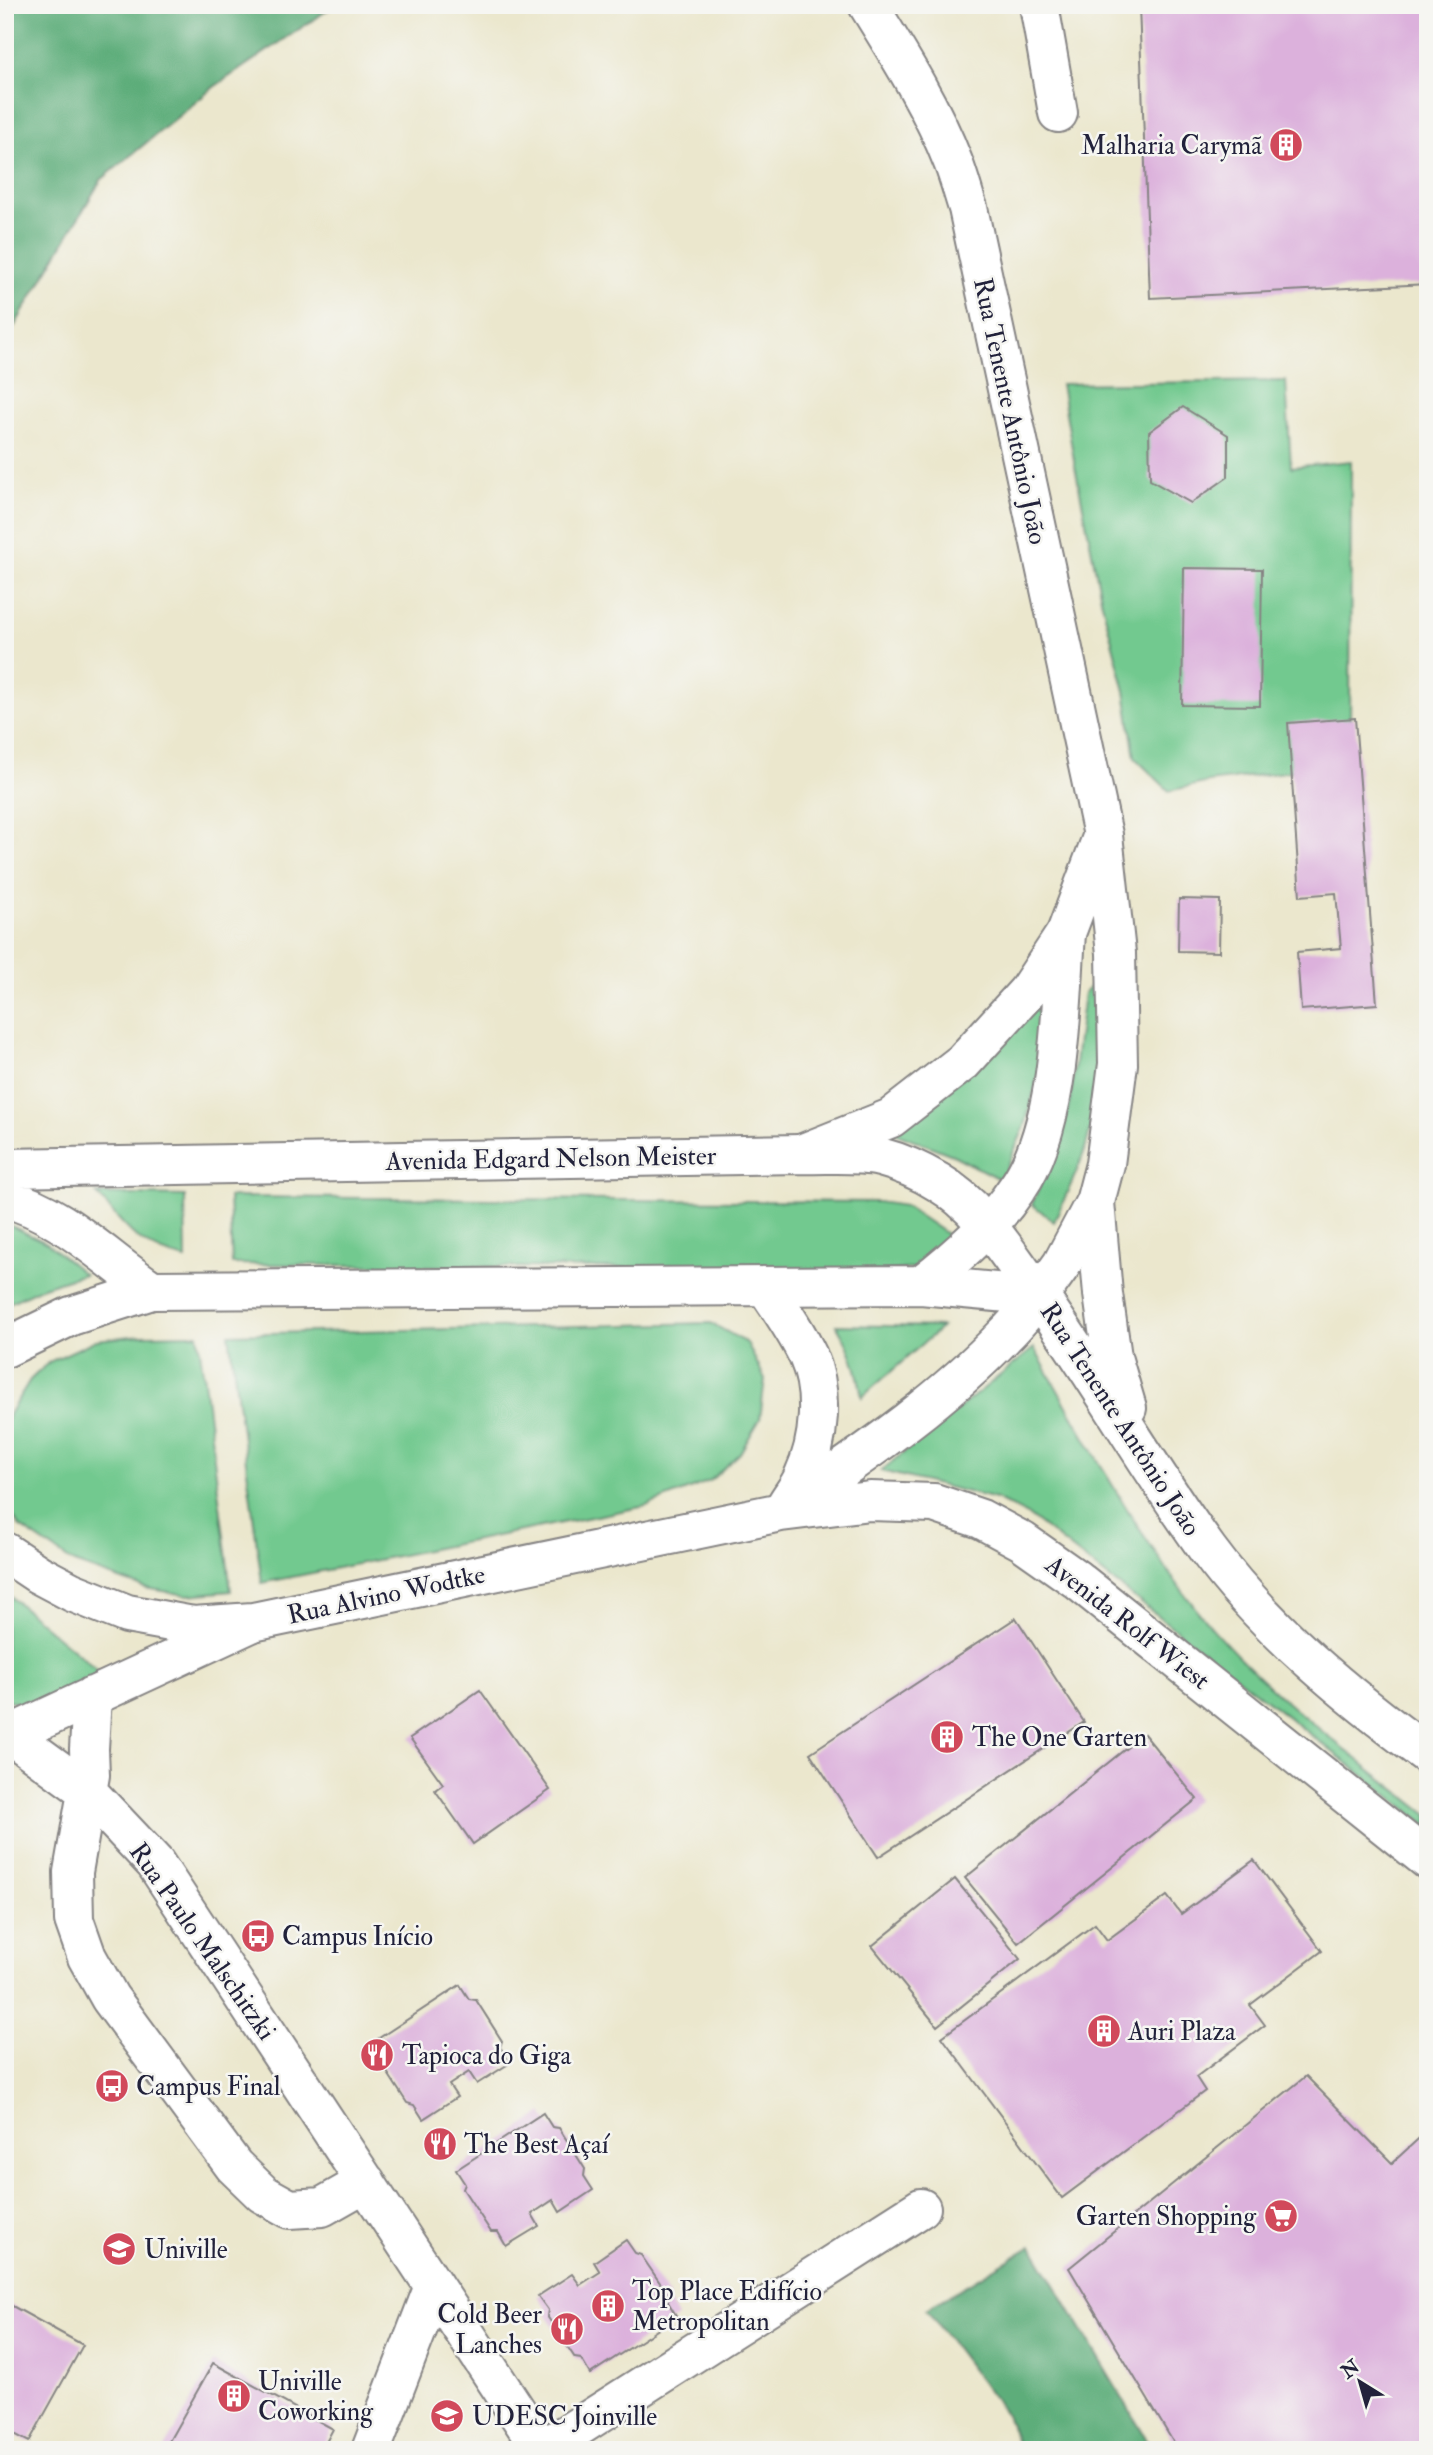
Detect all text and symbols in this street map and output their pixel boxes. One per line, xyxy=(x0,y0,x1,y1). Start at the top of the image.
building icon: Malharia Carymã xyxy=(1267,126,1305,164)
place label: Malharia Carymã xyxy=(1081,130,1262,162)
street label: Rua Tenente Antônio João xyxy=(966,275,1054,547)
street label: Avenida Edgard Nelson Meister xyxy=(384,1140,717,1178)
street label: Rua Tenente Antônio João xyxy=(1033,1297,1208,1542)
street label: Avenida Rolf Wiest xyxy=(1038,1548,1216,1697)
street label: Rua Alvino Wodtke xyxy=(284,1558,488,1632)
building icon: The One Garten xyxy=(928,1718,966,1756)
place label: The One Garten xyxy=(972,1722,1147,1754)
street label: Rua Paulo Malschitzki xyxy=(122,1837,282,2047)
bus stop icon: Campus Início xyxy=(239,1917,277,1955)
place label: Campus Início xyxy=(282,1921,433,1954)
building icon: Auri Plaza xyxy=(1085,2012,1123,2050)
place label: Auri Plaza xyxy=(1127,2016,1236,2048)
restaurant icon: Tapioca do Giga xyxy=(358,2036,396,2074)
place label: Tapioca do Giga xyxy=(402,2040,571,2073)
bus stop icon: Campus Final xyxy=(93,2067,131,2105)
place label: Campus Final xyxy=(136,2071,281,2104)
restaurant icon: The Best Açaí xyxy=(421,2125,459,2163)
place label: The Best Açaí xyxy=(464,2129,611,2161)
supermarket icon: Garten Shopping xyxy=(1262,2197,1300,2235)
place label: Garten Shopping xyxy=(1076,2201,1257,2234)
school or university icon: Univille xyxy=(100,2230,138,2268)
place label: Univille xyxy=(144,2234,228,2266)
place label: Top Place Edifício Metropolitan xyxy=(632,2276,822,2339)
building icon: Top Place Edifício Metropolitan xyxy=(589,2287,627,2325)
place label: Cold Beer Lanches xyxy=(437,2299,542,2361)
restaurant icon: Cold Beer Lanches xyxy=(548,2310,586,2348)
north arrow xyxy=(1324,2346,1394,2416)
text: N xyxy=(1336,2354,1365,2385)
place label: Univille Coworking xyxy=(258,2366,374,2428)
building icon: Univille Coworking xyxy=(215,2377,253,2415)
school or university icon: UDESC Joinville xyxy=(428,2397,466,2435)
place label: UDESC Joinville xyxy=(472,2401,657,2433)

